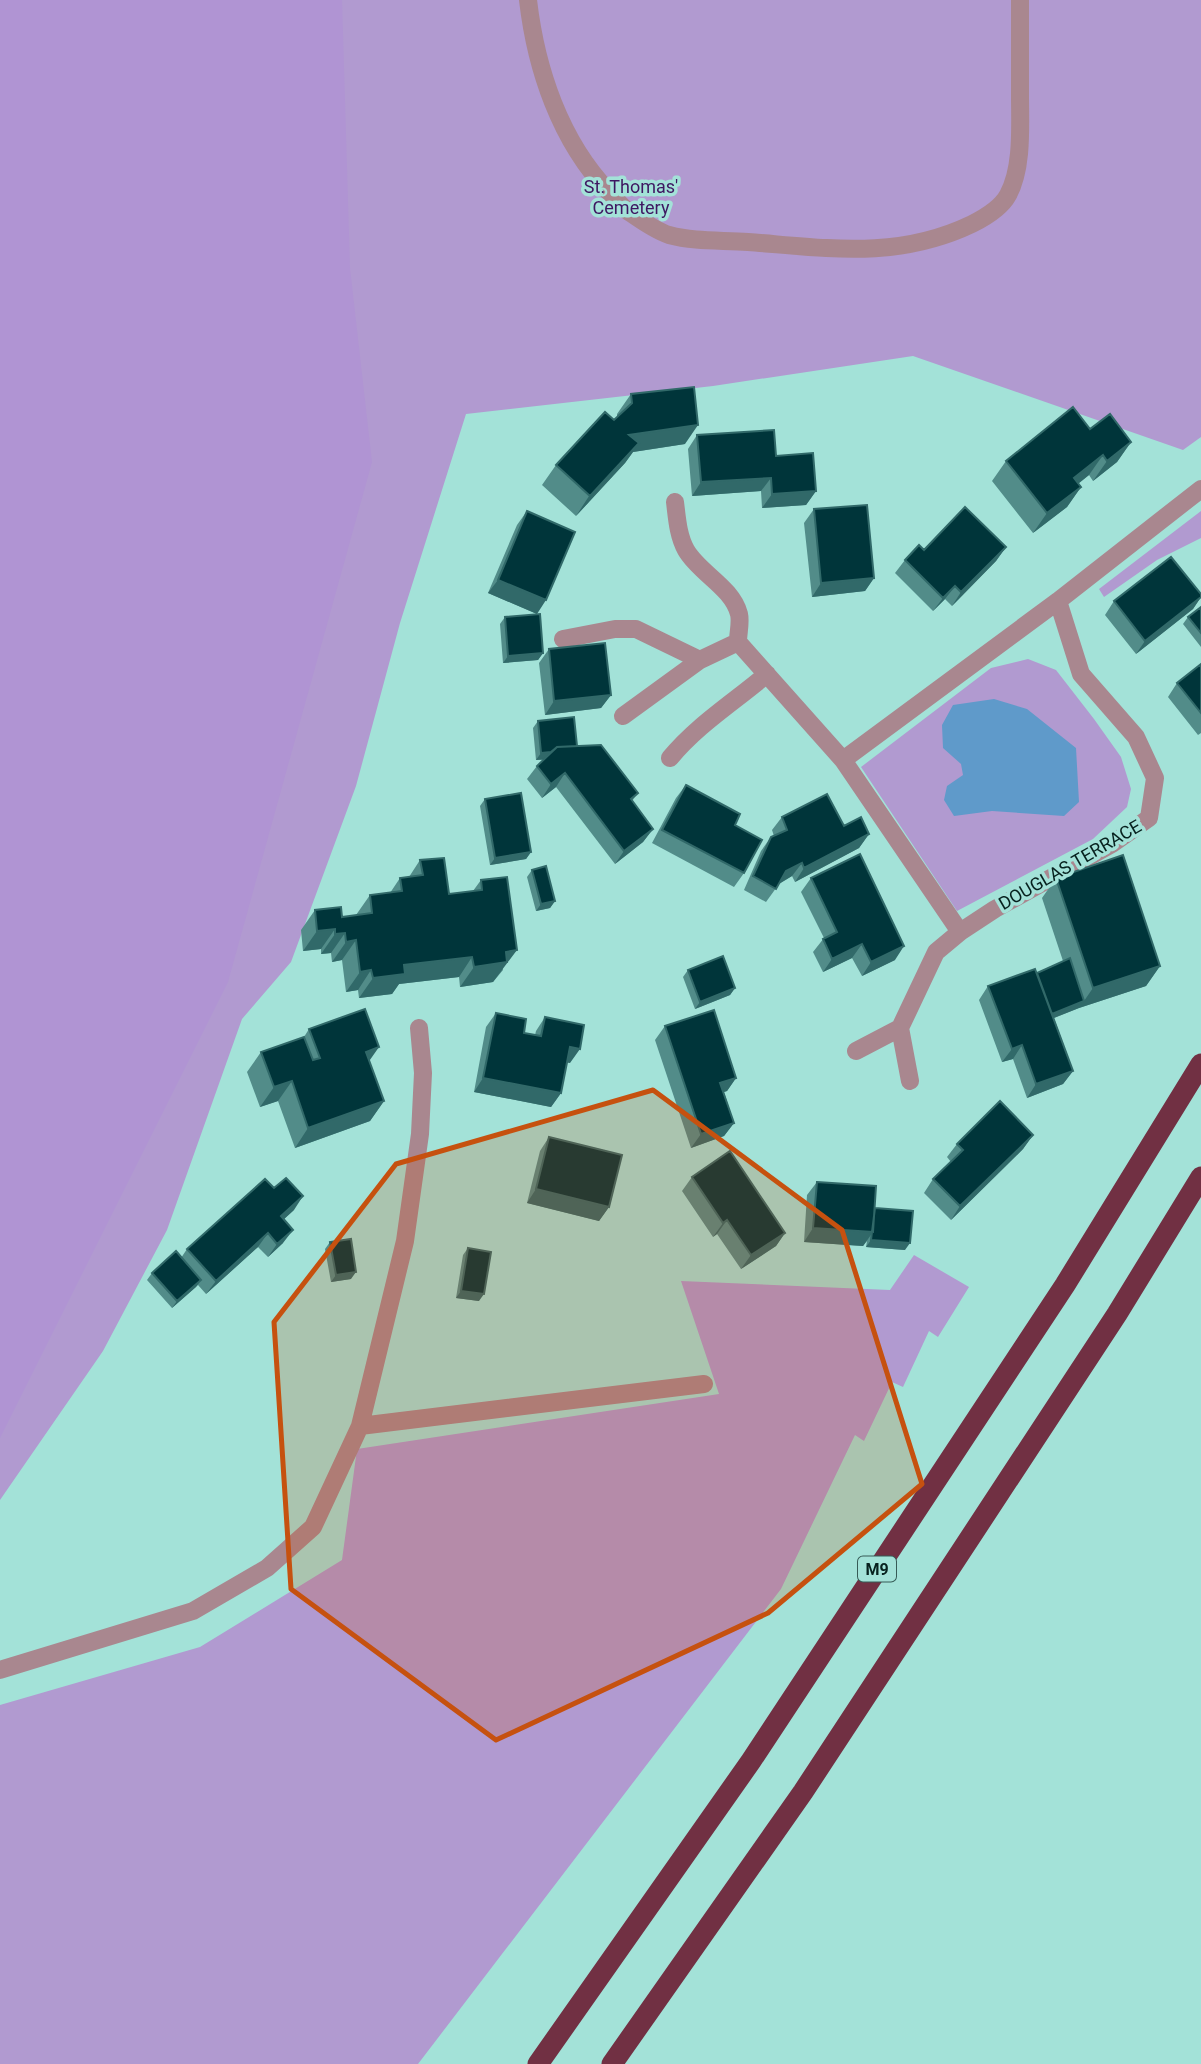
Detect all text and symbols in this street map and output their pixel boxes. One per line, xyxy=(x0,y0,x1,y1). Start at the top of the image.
park label: St. Thomas' Cemetery xyxy=(584,176,678,218)
street label: DOUGLAS TERRACE xyxy=(995,815,1145,914)
road number: M9 xyxy=(858,1556,896,1582)

